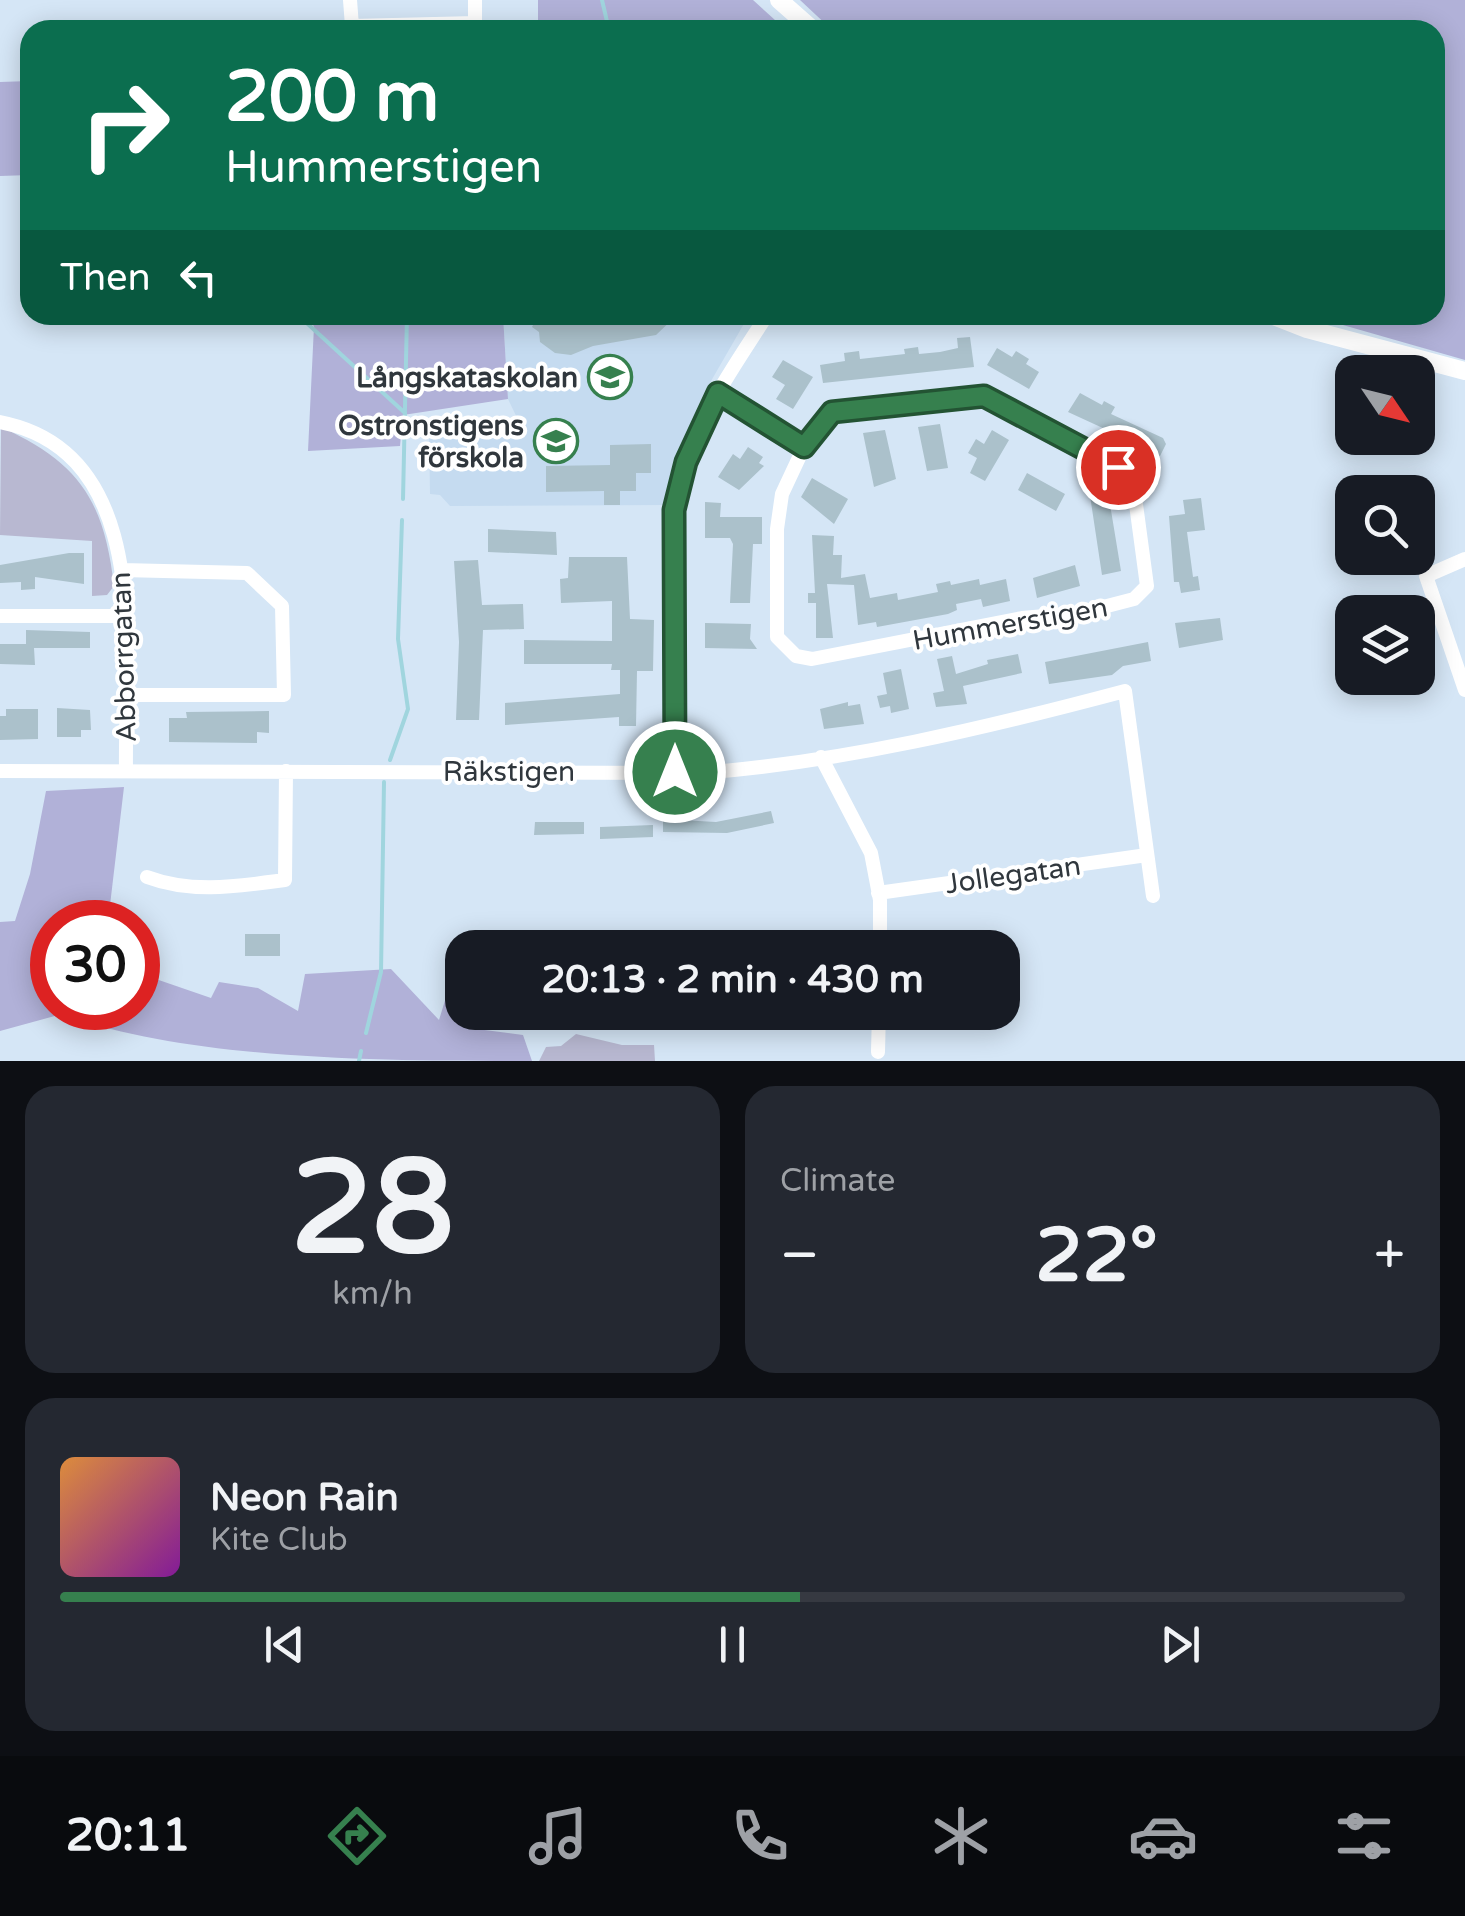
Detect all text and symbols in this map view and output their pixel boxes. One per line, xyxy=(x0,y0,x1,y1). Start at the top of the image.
text: 200 m xyxy=(225,56,439,140)
icon: right xyxy=(60,60,190,190)
text: Hummerstigen xyxy=(225,141,542,195)
icon: left xyxy=(171,250,226,305)
text: Then xyxy=(60,255,151,301)
school or university icon: Långskataskolan xyxy=(587,354,633,400)
north arrow xyxy=(1335,355,1435,455)
map controls xyxy=(1335,355,1435,695)
place label: Långskataskolan xyxy=(356,361,578,395)
place label: Ostronstigens förskola xyxy=(338,409,524,475)
school or university icon: Ostronstigens förskola xyxy=(533,418,579,464)
pin xyxy=(1076,425,1161,510)
icon: arrive xyxy=(1091,440,1146,495)
button: search xyxy=(1335,475,1435,575)
street label: Abborrgatan xyxy=(104,571,144,743)
street label: Hummerstigen xyxy=(910,590,1110,658)
button: layers xyxy=(1335,595,1435,695)
position arrow xyxy=(623,720,727,824)
street label: Räkstigen xyxy=(443,755,575,789)
street label: Jollegatan xyxy=(943,849,1083,901)
speed limit sign: 30 xyxy=(30,900,160,1030)
text: 20:13 · 2 min · 430 m xyxy=(541,957,924,1003)
text: 28 xyxy=(291,1132,454,1288)
text: Climate xyxy=(780,1162,895,1200)
text: 22° xyxy=(1035,1211,1158,1301)
text: − xyxy=(780,1223,819,1289)
text: + xyxy=(1374,1223,1405,1289)
text: km/h xyxy=(332,1275,413,1313)
text: Neon Rain xyxy=(210,1475,399,1521)
text: Kite Club xyxy=(210,1521,348,1559)
icon: previous xyxy=(257,1617,312,1672)
icon: pause xyxy=(705,1617,760,1672)
icon: next xyxy=(1153,1617,1208,1672)
icon: directions xyxy=(322,1801,392,1871)
icon: music xyxy=(523,1801,593,1871)
icon: phone xyxy=(725,1801,795,1871)
icon: climate xyxy=(926,1801,996,1871)
icon: car xyxy=(1128,1801,1198,1871)
icon: filters xyxy=(1329,1801,1399,1871)
text: 20:11 xyxy=(66,1809,190,1863)

